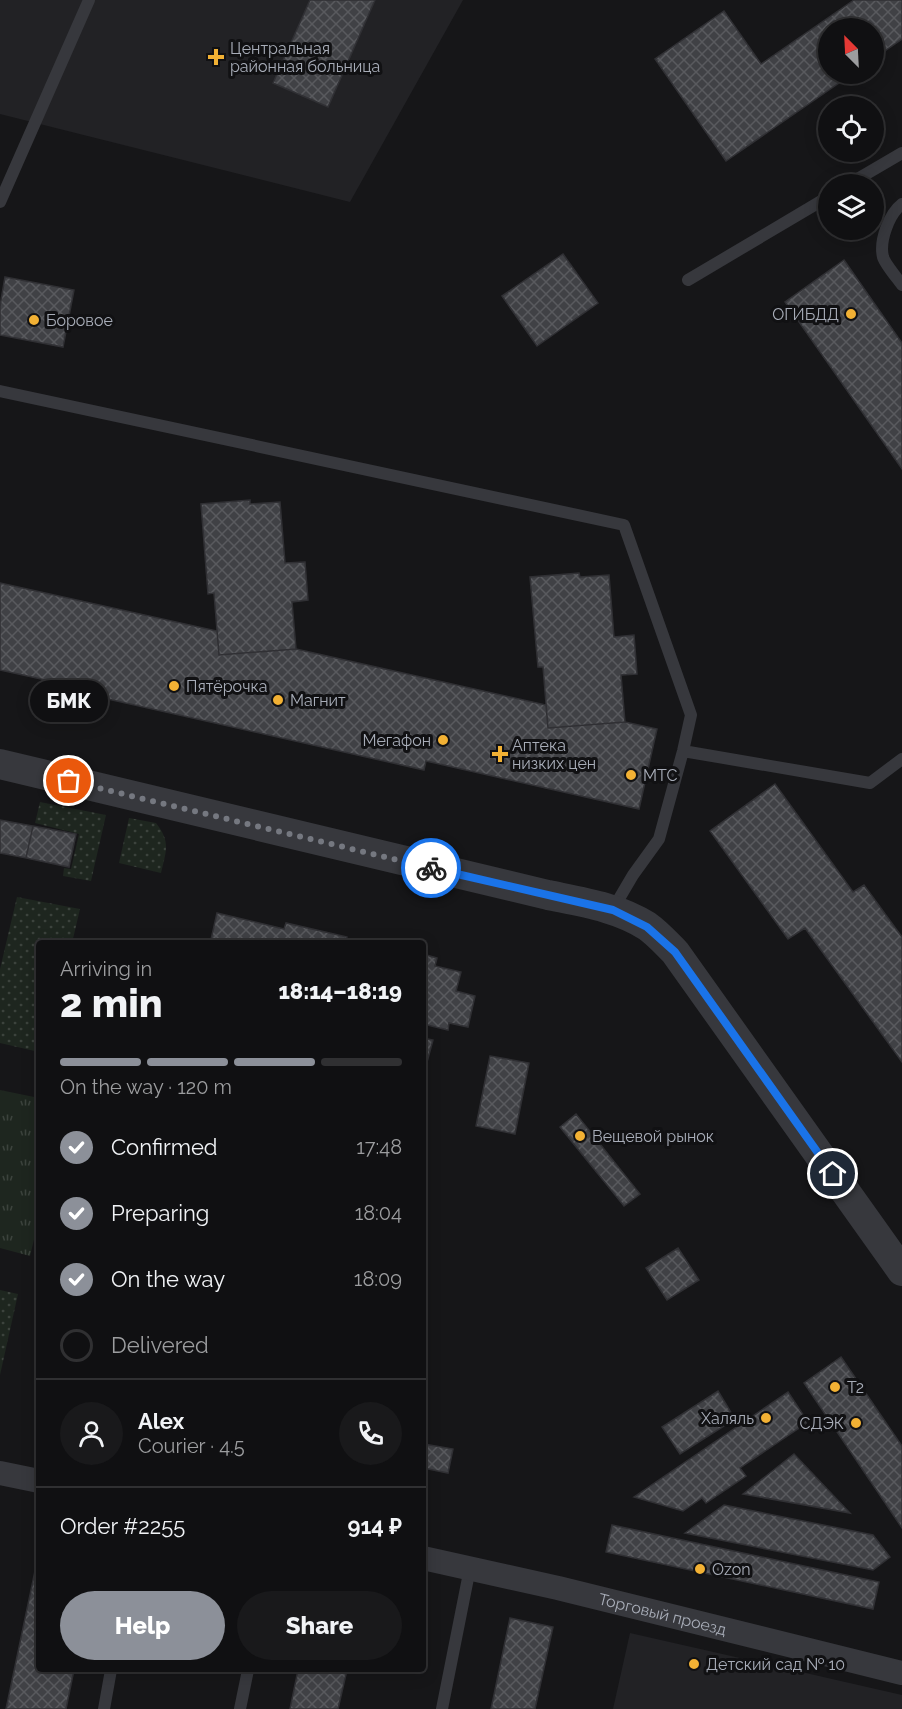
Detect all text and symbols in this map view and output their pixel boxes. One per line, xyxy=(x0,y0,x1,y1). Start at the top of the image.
north arrow xyxy=(818,18,884,84)
map controls xyxy=(818,18,884,240)
place label: Центральная районная больница xyxy=(230,39,380,76)
marker: Центральная районная больница xyxy=(207,48,225,66)
button: locate xyxy=(818,96,884,162)
button: layers xyxy=(818,174,884,240)
place label: ОГИБДД xyxy=(772,305,839,324)
marker: ОГИБДД xyxy=(844,307,858,321)
place label: Боровое xyxy=(46,311,113,330)
marker: Боровое xyxy=(27,313,41,327)
place label: Пятёрочка xyxy=(186,677,267,696)
callout: БМК xyxy=(30,679,108,721)
marker: Пятёрочка xyxy=(167,679,181,693)
text: БМК xyxy=(47,689,91,713)
place label: Магнит xyxy=(290,691,346,710)
marker: Магнит xyxy=(271,693,285,707)
place label: Мегафон xyxy=(362,731,431,750)
marker: Мегафон xyxy=(436,733,450,747)
place label: Аптека низких цен xyxy=(512,736,596,773)
marker: Аптека низких цен xyxy=(493,747,507,761)
pin xyxy=(43,755,94,806)
icon: bag xyxy=(52,764,85,797)
place label: МТС xyxy=(643,766,677,785)
marker: МТС xyxy=(624,768,638,782)
courier xyxy=(401,838,461,898)
icon: bike xyxy=(415,852,448,885)
text: Arriving in xyxy=(60,957,152,981)
text: 18:14–18:19 xyxy=(278,978,402,1004)
text: 2 min xyxy=(60,980,163,1026)
text: On the way · 120 m xyxy=(60,1075,232,1099)
place label: Вещевой рынок xyxy=(592,1127,714,1146)
marker: Вещевой рынок xyxy=(573,1129,587,1143)
icon: check xyxy=(60,1131,93,1164)
text: Confirmed xyxy=(111,1134,218,1160)
text: 17:48 xyxy=(356,1135,402,1159)
pin xyxy=(807,1148,858,1199)
icon: home xyxy=(816,1157,849,1190)
icon: check xyxy=(60,1197,93,1230)
text: Preparing xyxy=(111,1200,209,1226)
text: 18:04 xyxy=(355,1201,402,1225)
icon: check xyxy=(60,1263,93,1296)
text: On the way xyxy=(111,1266,225,1292)
text: 18:09 xyxy=(354,1267,402,1291)
text: Delivered xyxy=(111,1332,209,1358)
place label: T2 xyxy=(847,1378,864,1397)
marker: T2 xyxy=(828,1380,842,1394)
button: person xyxy=(60,1402,123,1465)
button: phone xyxy=(339,1402,402,1465)
text: Alex xyxy=(138,1408,184,1434)
place label: Халяль xyxy=(701,1409,754,1428)
marker: Халяль xyxy=(759,1411,773,1425)
place label: СДЭК xyxy=(800,1414,844,1433)
marker: СДЭК xyxy=(849,1416,863,1430)
text: Courier · 4.5 xyxy=(138,1434,245,1458)
text: Order #2255 xyxy=(60,1513,185,1539)
text: 914 ₽ xyxy=(348,1513,402,1539)
place label: Ozon xyxy=(712,1560,751,1579)
marker: Ozon xyxy=(693,1562,707,1576)
street label: Торговый проезд xyxy=(597,1589,728,1639)
button: Help xyxy=(60,1591,225,1660)
button: Share xyxy=(237,1591,402,1660)
place label: Детский сад № 10 xyxy=(706,1655,845,1674)
marker: Детский сад № 10 xyxy=(687,1657,701,1671)

